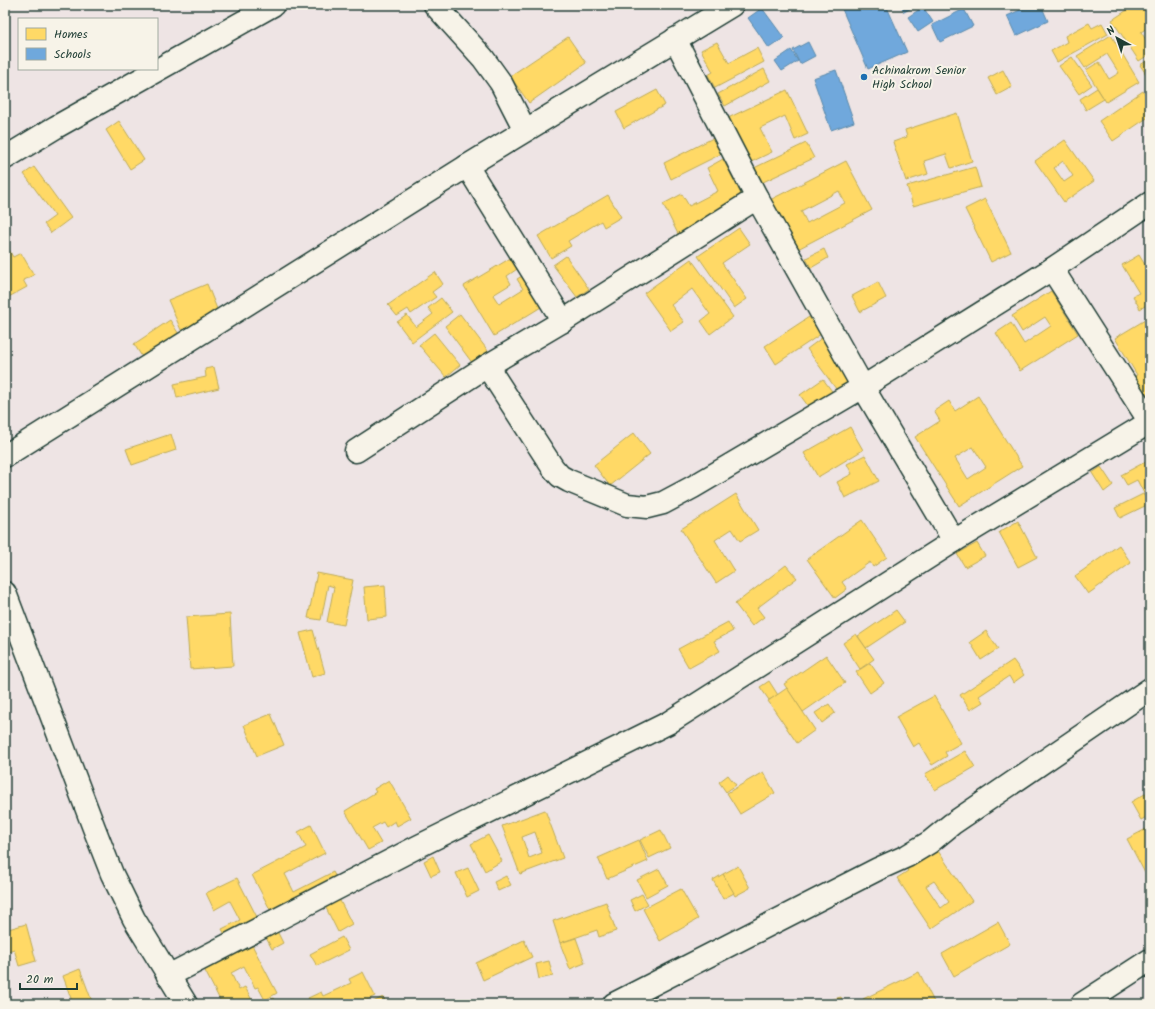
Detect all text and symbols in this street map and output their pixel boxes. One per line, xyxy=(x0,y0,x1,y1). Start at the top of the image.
legend xyxy=(18,18,158,70)
north arrow xyxy=(1097,18,1137,58)
text: N xyxy=(1103,22,1120,40)
text: Homes xyxy=(54,25,88,44)
text: Schools xyxy=(54,45,91,64)
place label: Achinakrom Senior High School xyxy=(872,61,967,94)
marker: Achinakrom Senior High School xyxy=(859,72,869,82)
scale bar xyxy=(20,965,77,991)
text: 20 m xyxy=(26,970,54,989)

